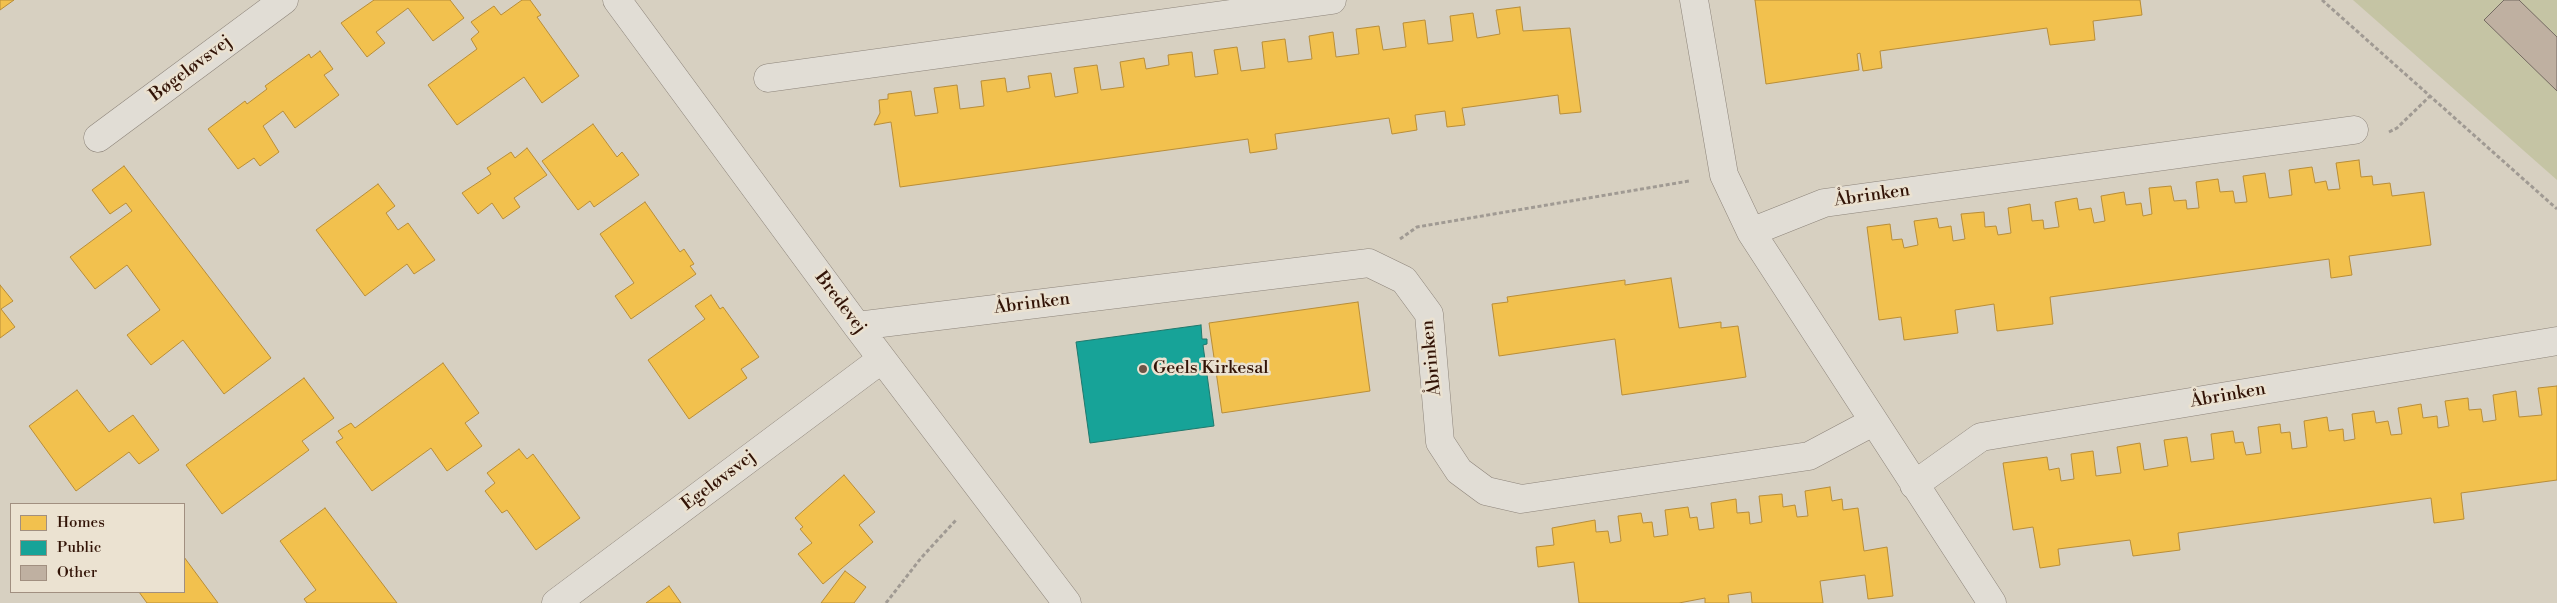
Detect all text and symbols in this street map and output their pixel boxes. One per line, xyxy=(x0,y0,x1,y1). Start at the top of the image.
street label: Bøgeløvsvej xyxy=(146,31,236,107)
street label: Åbrinken xyxy=(1833,180,1911,212)
street label: Bredevej xyxy=(810,268,870,338)
street label: Åbrinken xyxy=(993,289,1071,319)
street label: Åbrinken xyxy=(1417,319,1447,397)
place label: Geels Kirkesal xyxy=(1153,358,1269,380)
marker: Geels Kirkesal xyxy=(1137,363,1149,375)
street label: Åbrinken xyxy=(2189,379,2267,413)
street label: Egeløvsvej xyxy=(678,446,760,516)
legend xyxy=(10,503,185,593)
text: Homes xyxy=(57,513,105,532)
text: Public xyxy=(57,538,101,557)
text: Other xyxy=(57,563,97,582)

